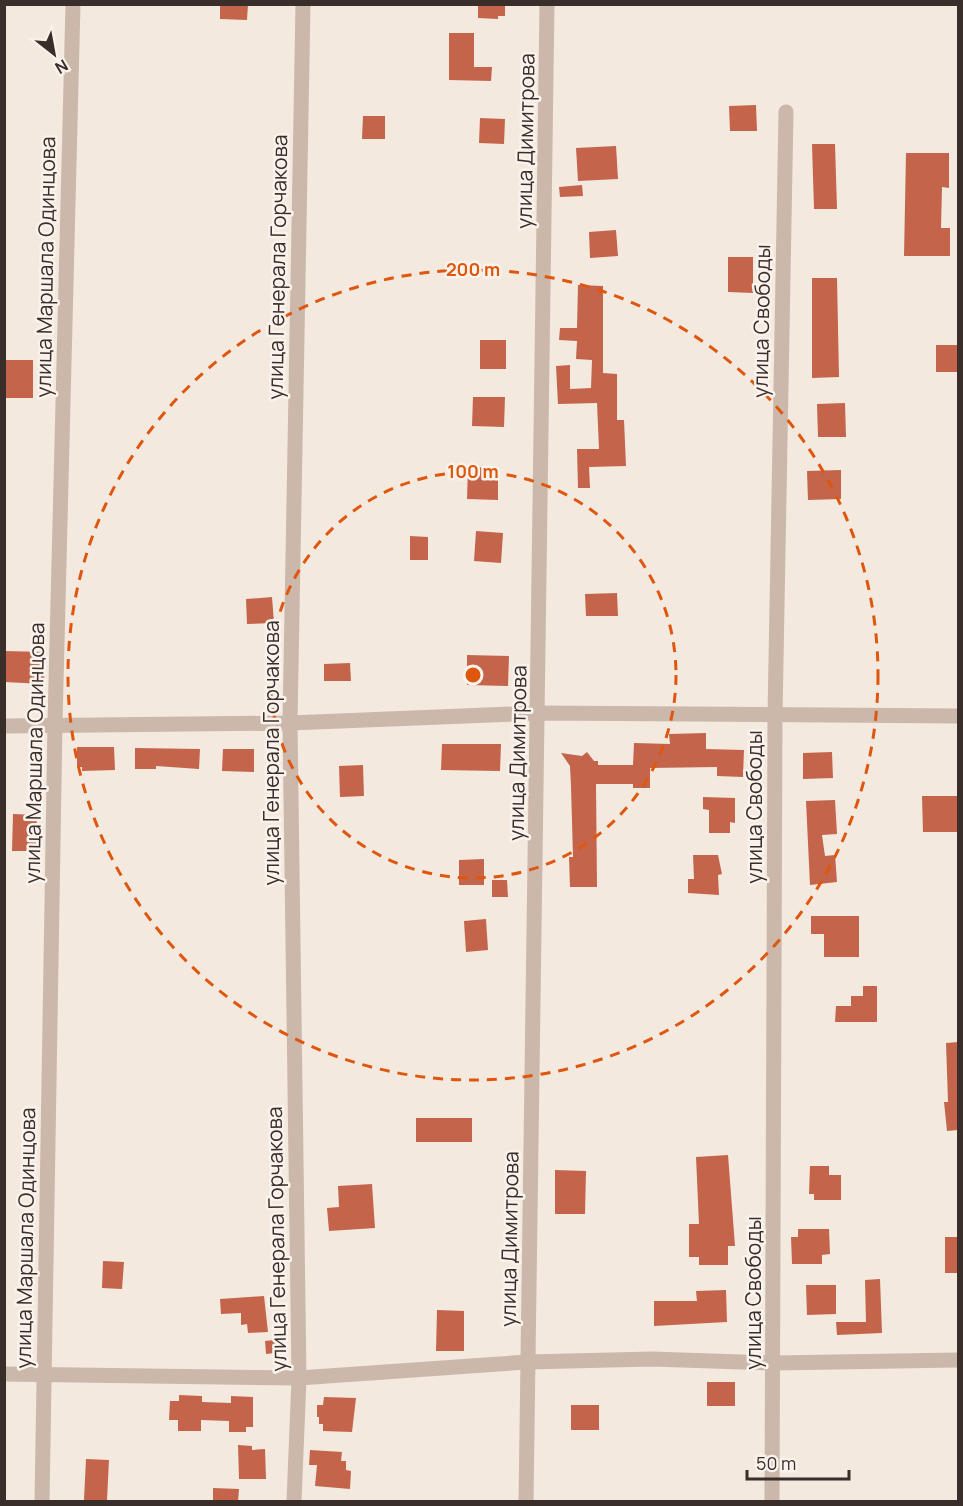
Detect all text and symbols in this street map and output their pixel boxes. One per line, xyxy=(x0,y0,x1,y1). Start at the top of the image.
north arrow xyxy=(24,24,84,84)
street label: улица Димитрова xyxy=(509,53,541,229)
text: N xyxy=(51,54,72,79)
street label: улица Генерала Горчакова xyxy=(261,134,293,400)
street label: улица Маршала Одинцова xyxy=(29,136,61,398)
street label: улица Свободы xyxy=(746,244,776,398)
text: 200 m xyxy=(446,257,500,281)
text: 100 m xyxy=(447,459,499,483)
street label: улица Генерала Горчакова xyxy=(257,620,285,886)
street label: улица Маршала Одинцова xyxy=(18,622,50,884)
centre of rings xyxy=(463,665,483,685)
street label: улица Димитрова xyxy=(501,665,533,841)
street label: улица Свободы xyxy=(740,730,768,884)
street label: улица Генерала Горчакова xyxy=(260,1106,292,1372)
street label: улица Маршала Одинцова xyxy=(9,1107,41,1369)
street label: улица Димитрова xyxy=(493,1151,525,1327)
street label: улица Свободы xyxy=(739,1216,767,1370)
scale bar xyxy=(747,1443,849,1481)
text: 50 m xyxy=(756,1451,796,1475)

